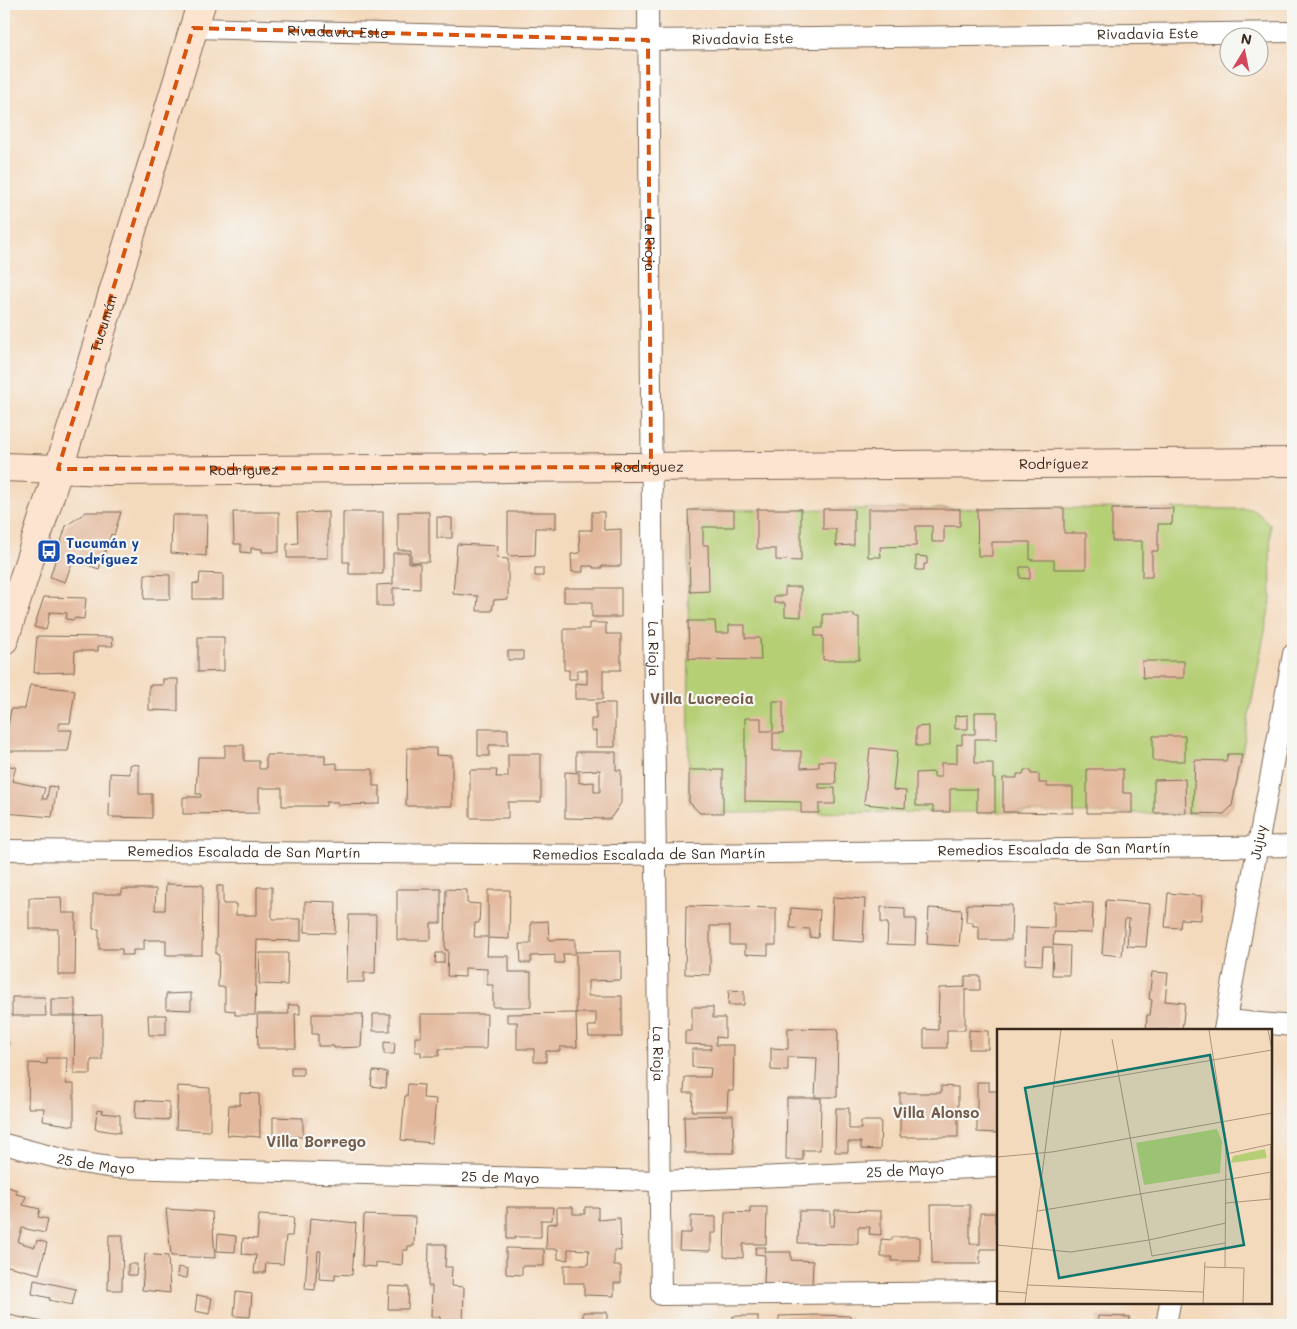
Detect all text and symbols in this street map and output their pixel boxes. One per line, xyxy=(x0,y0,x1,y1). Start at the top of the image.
street label: Rivadavia Este xyxy=(287,20,389,42)
street label: Rivadavia Este xyxy=(1097,23,1199,43)
street label: Rivadavia Este xyxy=(692,28,794,48)
north arrow xyxy=(1220,28,1270,78)
text: N xyxy=(1239,28,1253,49)
street label: La Rioja xyxy=(641,216,660,272)
street label: Tucumán xyxy=(85,292,121,354)
street label: Rodríguez xyxy=(1019,454,1089,473)
street label: Rodríguez xyxy=(614,457,684,476)
street label: Rodríguez xyxy=(209,460,279,479)
place label: Tucumán y Rodríguez xyxy=(66,533,139,568)
bus stop icon: Tucumán y Rodríguez xyxy=(36,538,62,564)
street label: La Rioja xyxy=(644,621,664,677)
district label: Villa Lucrecia xyxy=(650,688,754,708)
street label: Jujuy xyxy=(1245,823,1270,861)
street label: Remedios Escalada de San Martín xyxy=(937,838,1170,860)
street label: Remedios Escalada de San Martín xyxy=(128,841,360,862)
street label: Remedios Escalada de San Martín xyxy=(533,843,765,864)
street label: La Rioja xyxy=(649,1026,669,1082)
inset map xyxy=(997,1029,1272,1304)
district label: Villa Alonso xyxy=(893,1102,979,1122)
district label: Villa Borrego xyxy=(266,1131,366,1151)
street label: 25 de Mayo xyxy=(55,1148,135,1177)
street label: 25 de Mayo xyxy=(866,1159,944,1181)
street label: 25 de Mayo xyxy=(461,1166,539,1187)

